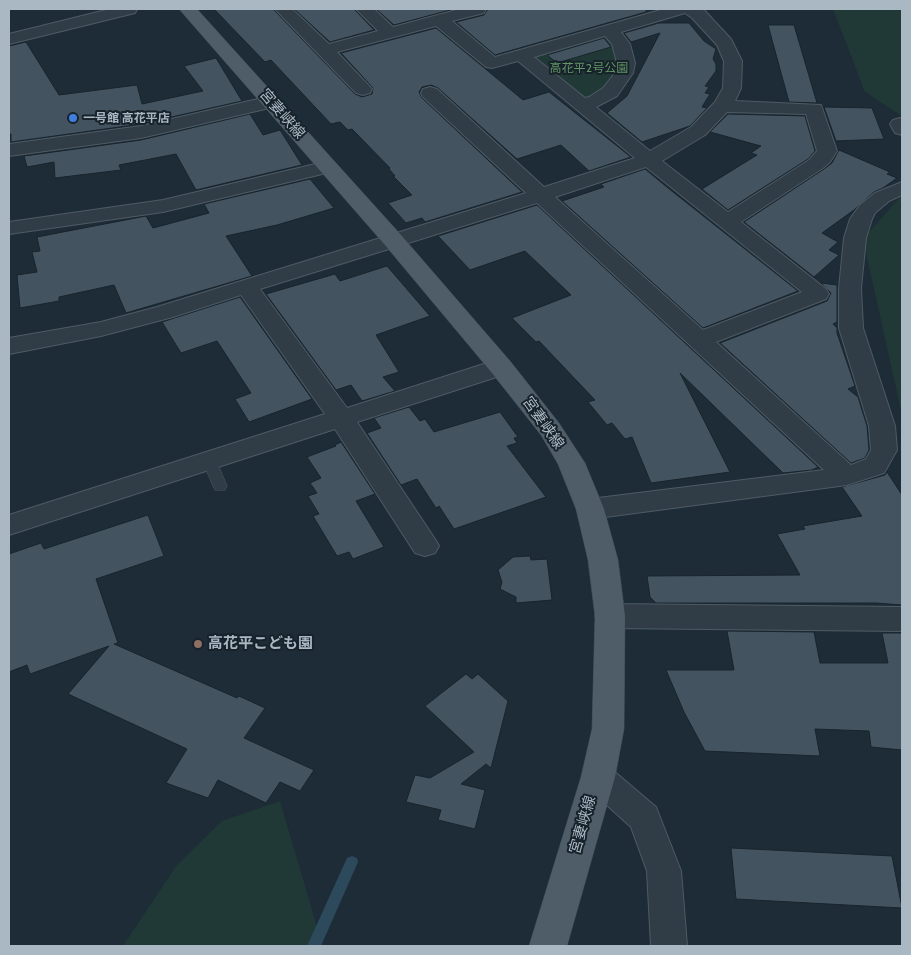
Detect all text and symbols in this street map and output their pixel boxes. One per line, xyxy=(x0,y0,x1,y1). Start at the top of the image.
park label: 高花平2号公園 xyxy=(550,61,628,75)
street label: 宮妻峡線 xyxy=(256,85,308,143)
place label: 一号館 高花平店 xyxy=(83,111,170,125)
marker: 一号館 高花平店 xyxy=(67,112,79,124)
street label: 宮妻峡線 xyxy=(518,393,568,453)
place label: 高花平こども園 xyxy=(208,635,313,653)
marker: 高花平こども園 xyxy=(192,638,204,650)
street label: 宮妻峡線 xyxy=(566,794,600,856)

